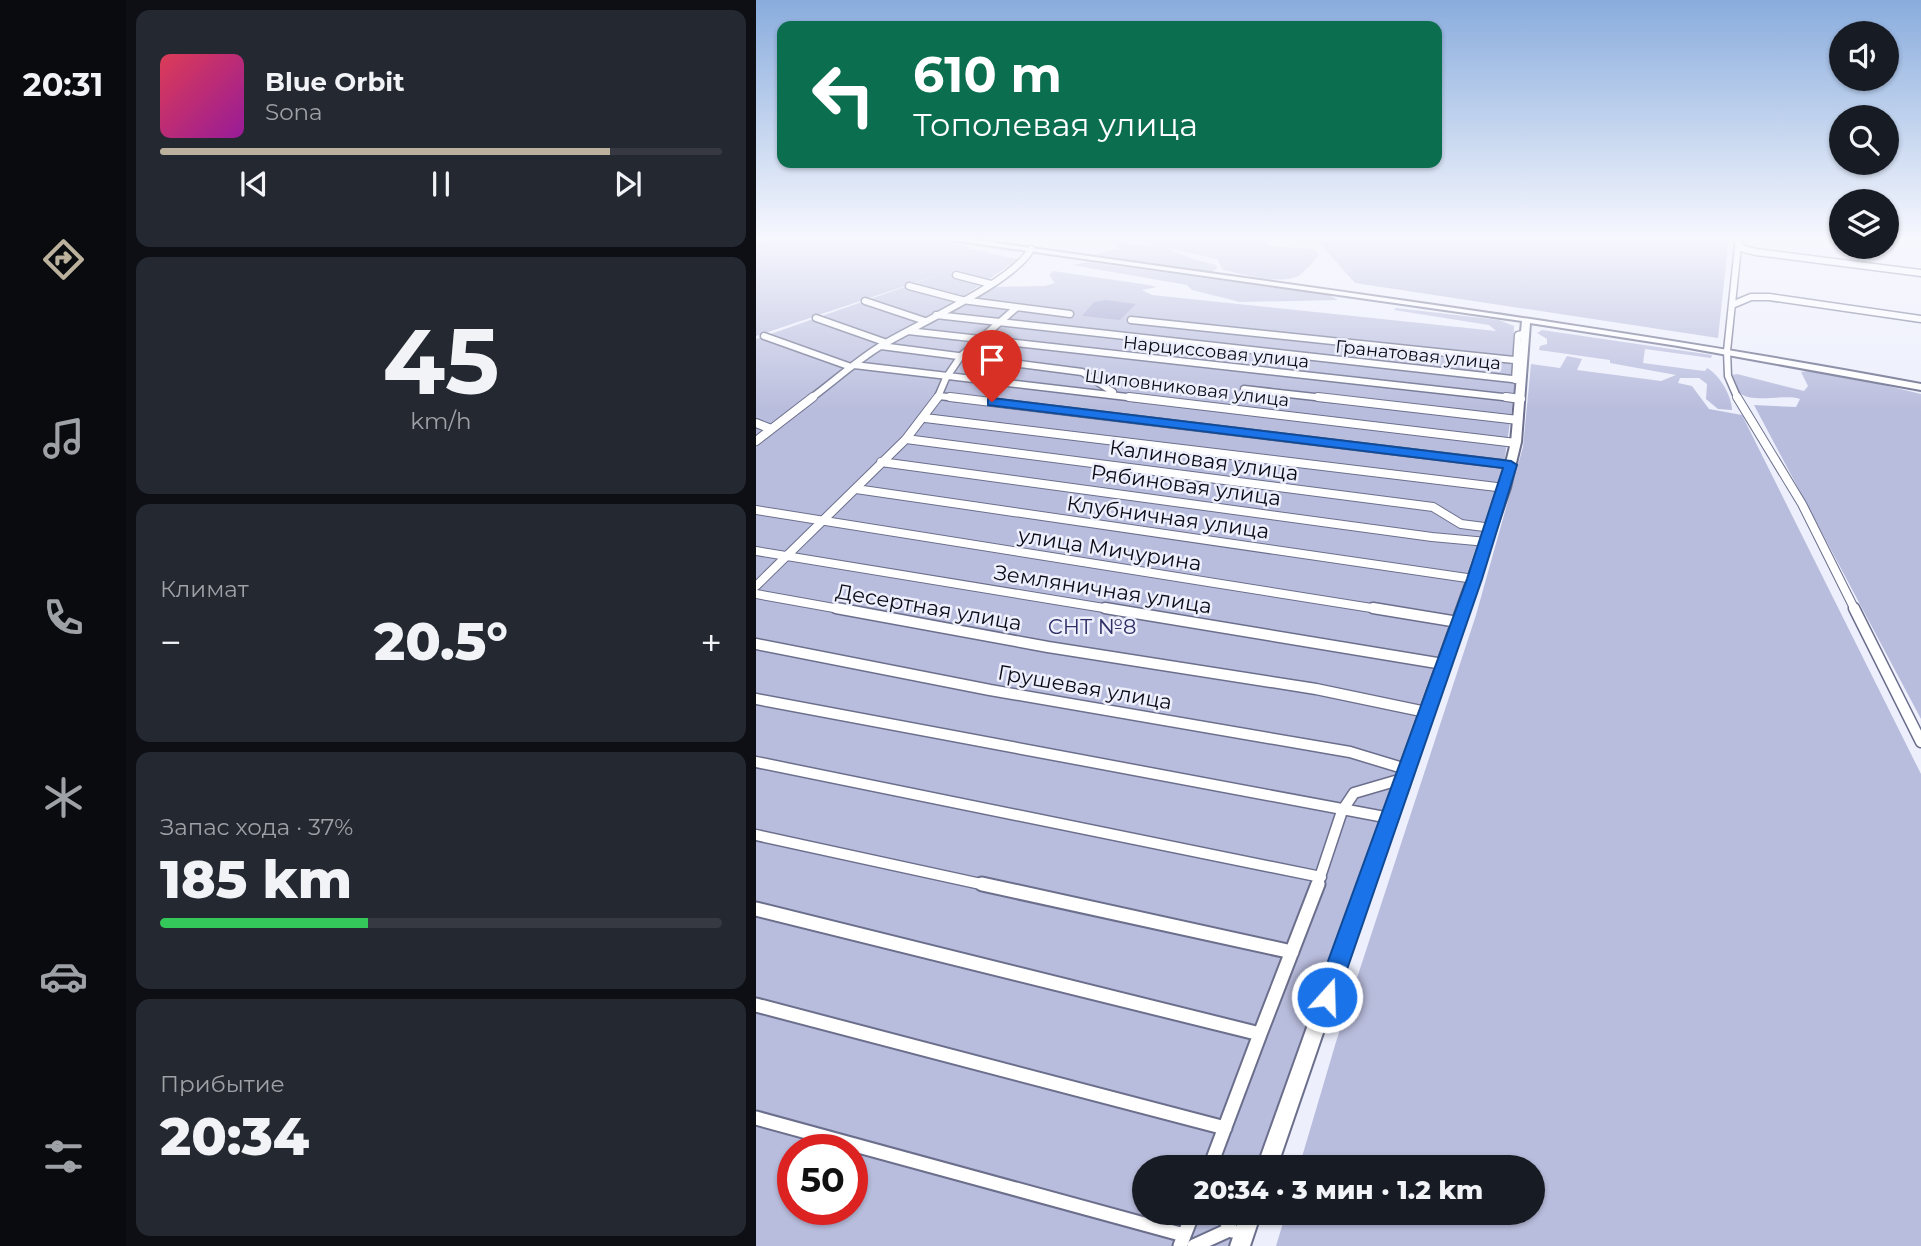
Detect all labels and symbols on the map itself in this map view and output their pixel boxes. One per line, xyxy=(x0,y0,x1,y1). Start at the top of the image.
pin xyxy=(962,330,1022,402)
street label: Нарциссовая улица xyxy=(1122,331,1310,373)
street label: Гранатовая улица xyxy=(1334,335,1502,375)
street label: Шиповниковая улица xyxy=(1083,365,1291,411)
street label: Калиновая улица xyxy=(1108,434,1300,486)
street label: Рябиновая улица xyxy=(1089,459,1283,511)
street label: Клубничная улица xyxy=(1065,490,1271,544)
street label: улица Мичурина xyxy=(1016,522,1203,576)
street label: Земляничная улица xyxy=(992,559,1214,619)
street label: Десертная улица xyxy=(834,578,1024,636)
park label: СНТ №8 xyxy=(1048,614,1136,639)
street label: Грушевая улица xyxy=(996,659,1174,715)
position arrow xyxy=(1290,960,1364,1034)
speed limit sign: 50 xyxy=(777,1134,868,1225)

